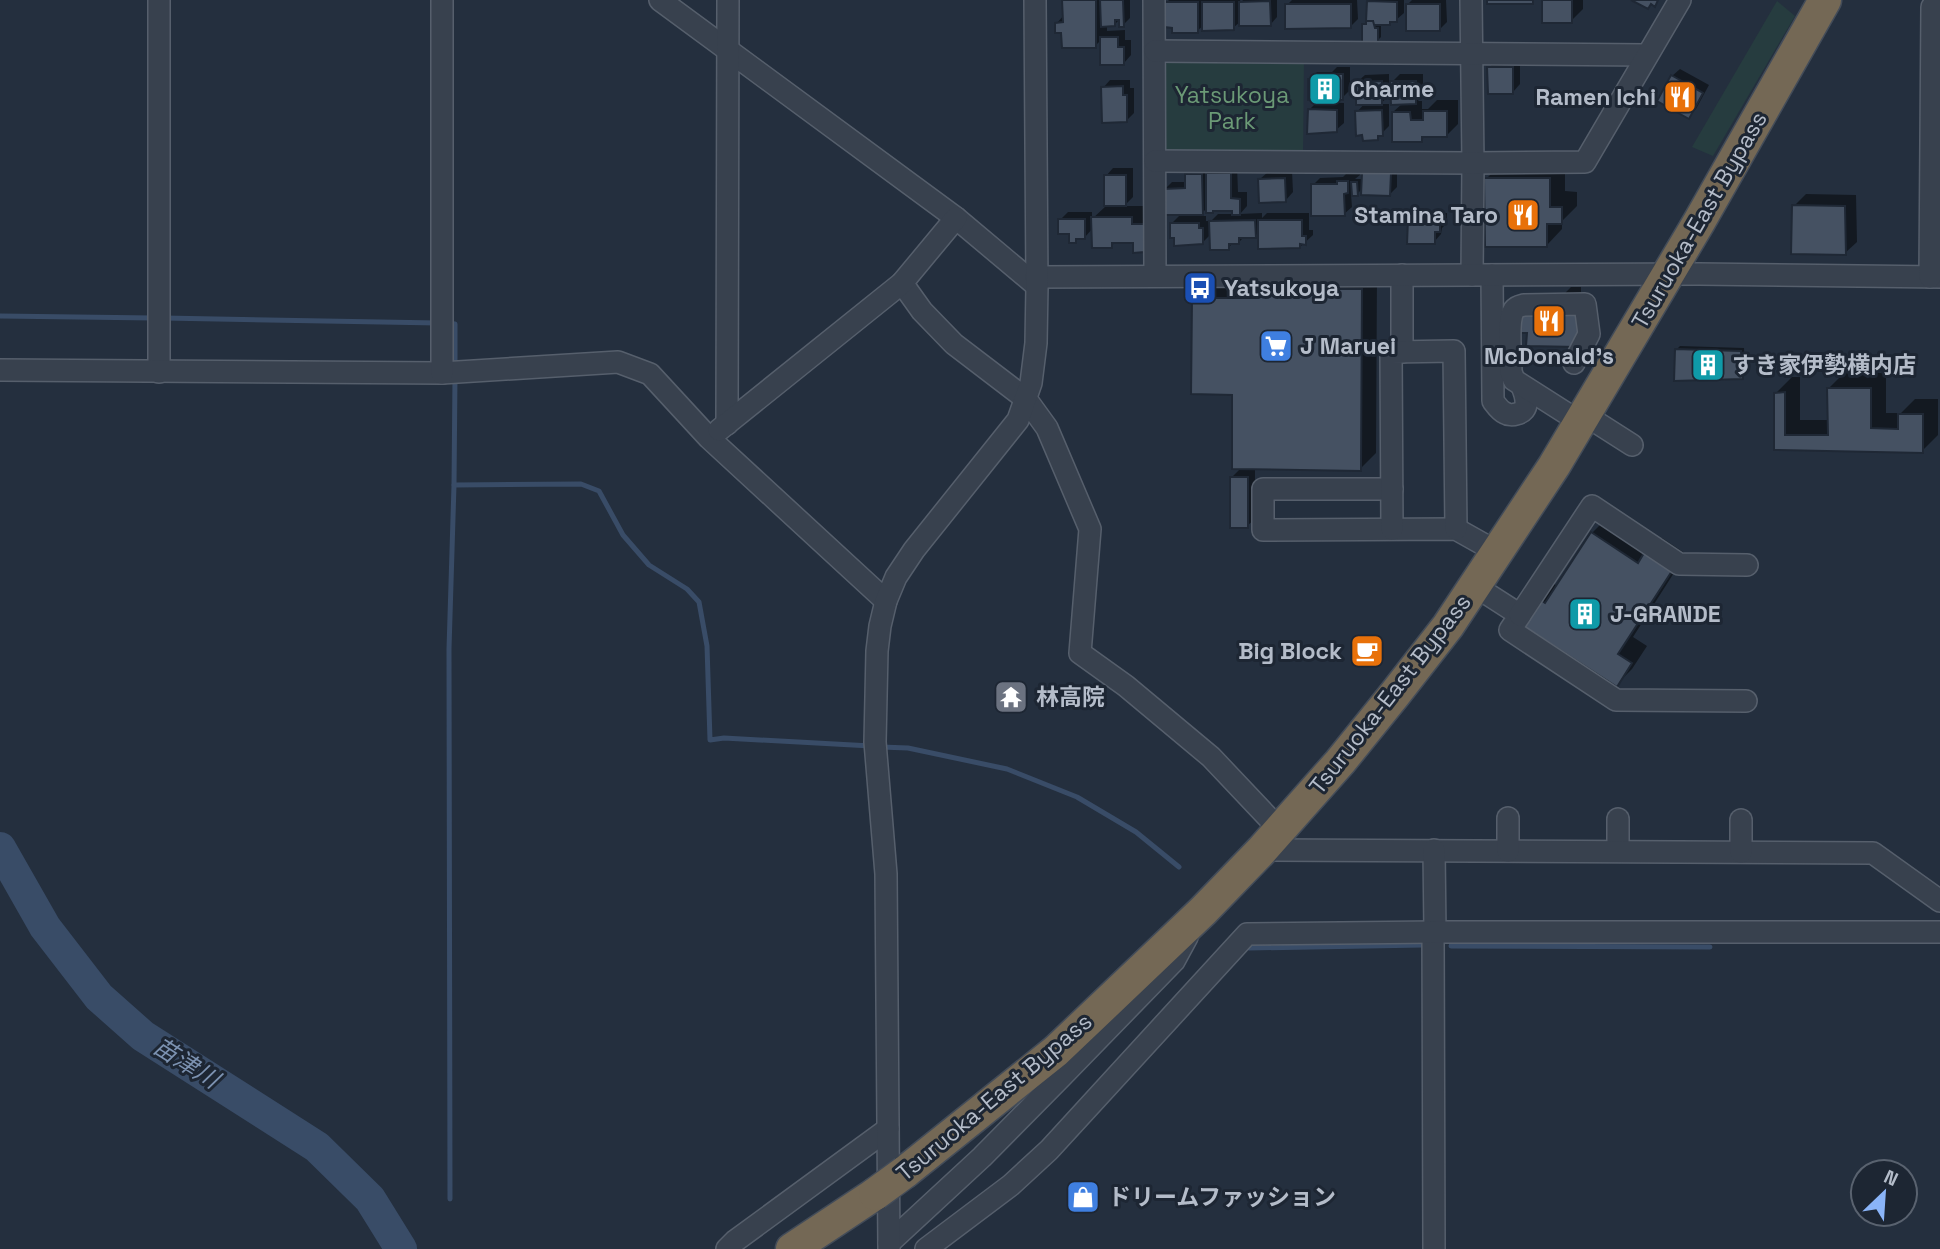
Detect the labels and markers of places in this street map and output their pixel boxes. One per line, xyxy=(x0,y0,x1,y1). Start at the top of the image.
building icon: Charme xyxy=(1306,70,1344,108)
place label: Charme xyxy=(1350,74,1434,104)
restaurant icon: Ramen Ichi xyxy=(1661,78,1699,116)
place label: Ramen Ichi xyxy=(1535,82,1656,112)
restaurant icon: Stamina Taro xyxy=(1504,196,1542,234)
place label: Stamina Taro xyxy=(1354,200,1498,230)
bus stop icon: Yatsukoya xyxy=(1181,269,1219,307)
place label: Yatsukoya xyxy=(1224,273,1339,303)
restaurant icon: McDonald's xyxy=(1530,302,1568,340)
supermarket icon: J Maruei xyxy=(1257,327,1295,365)
place label: J Maruei xyxy=(1300,331,1396,361)
place label: McDonald's xyxy=(1484,341,1614,371)
building icon: すき家伊勢横内店 xyxy=(1689,346,1727,384)
place label: すき家伊勢横内店 xyxy=(1732,350,1916,380)
building icon: J-GRANDE xyxy=(1566,595,1604,633)
place label: J-GRANDE xyxy=(1610,599,1721,629)
cafe icon: Big Block xyxy=(1348,632,1386,670)
place label: Big Block xyxy=(1238,636,1342,666)
temple icon: 林高院 xyxy=(992,678,1030,716)
place label: 林高院 xyxy=(1036,682,1105,712)
shop icon: ドリームファッション xyxy=(1064,1178,1102,1216)
place label: ドリームファッション xyxy=(1108,1182,1336,1212)

